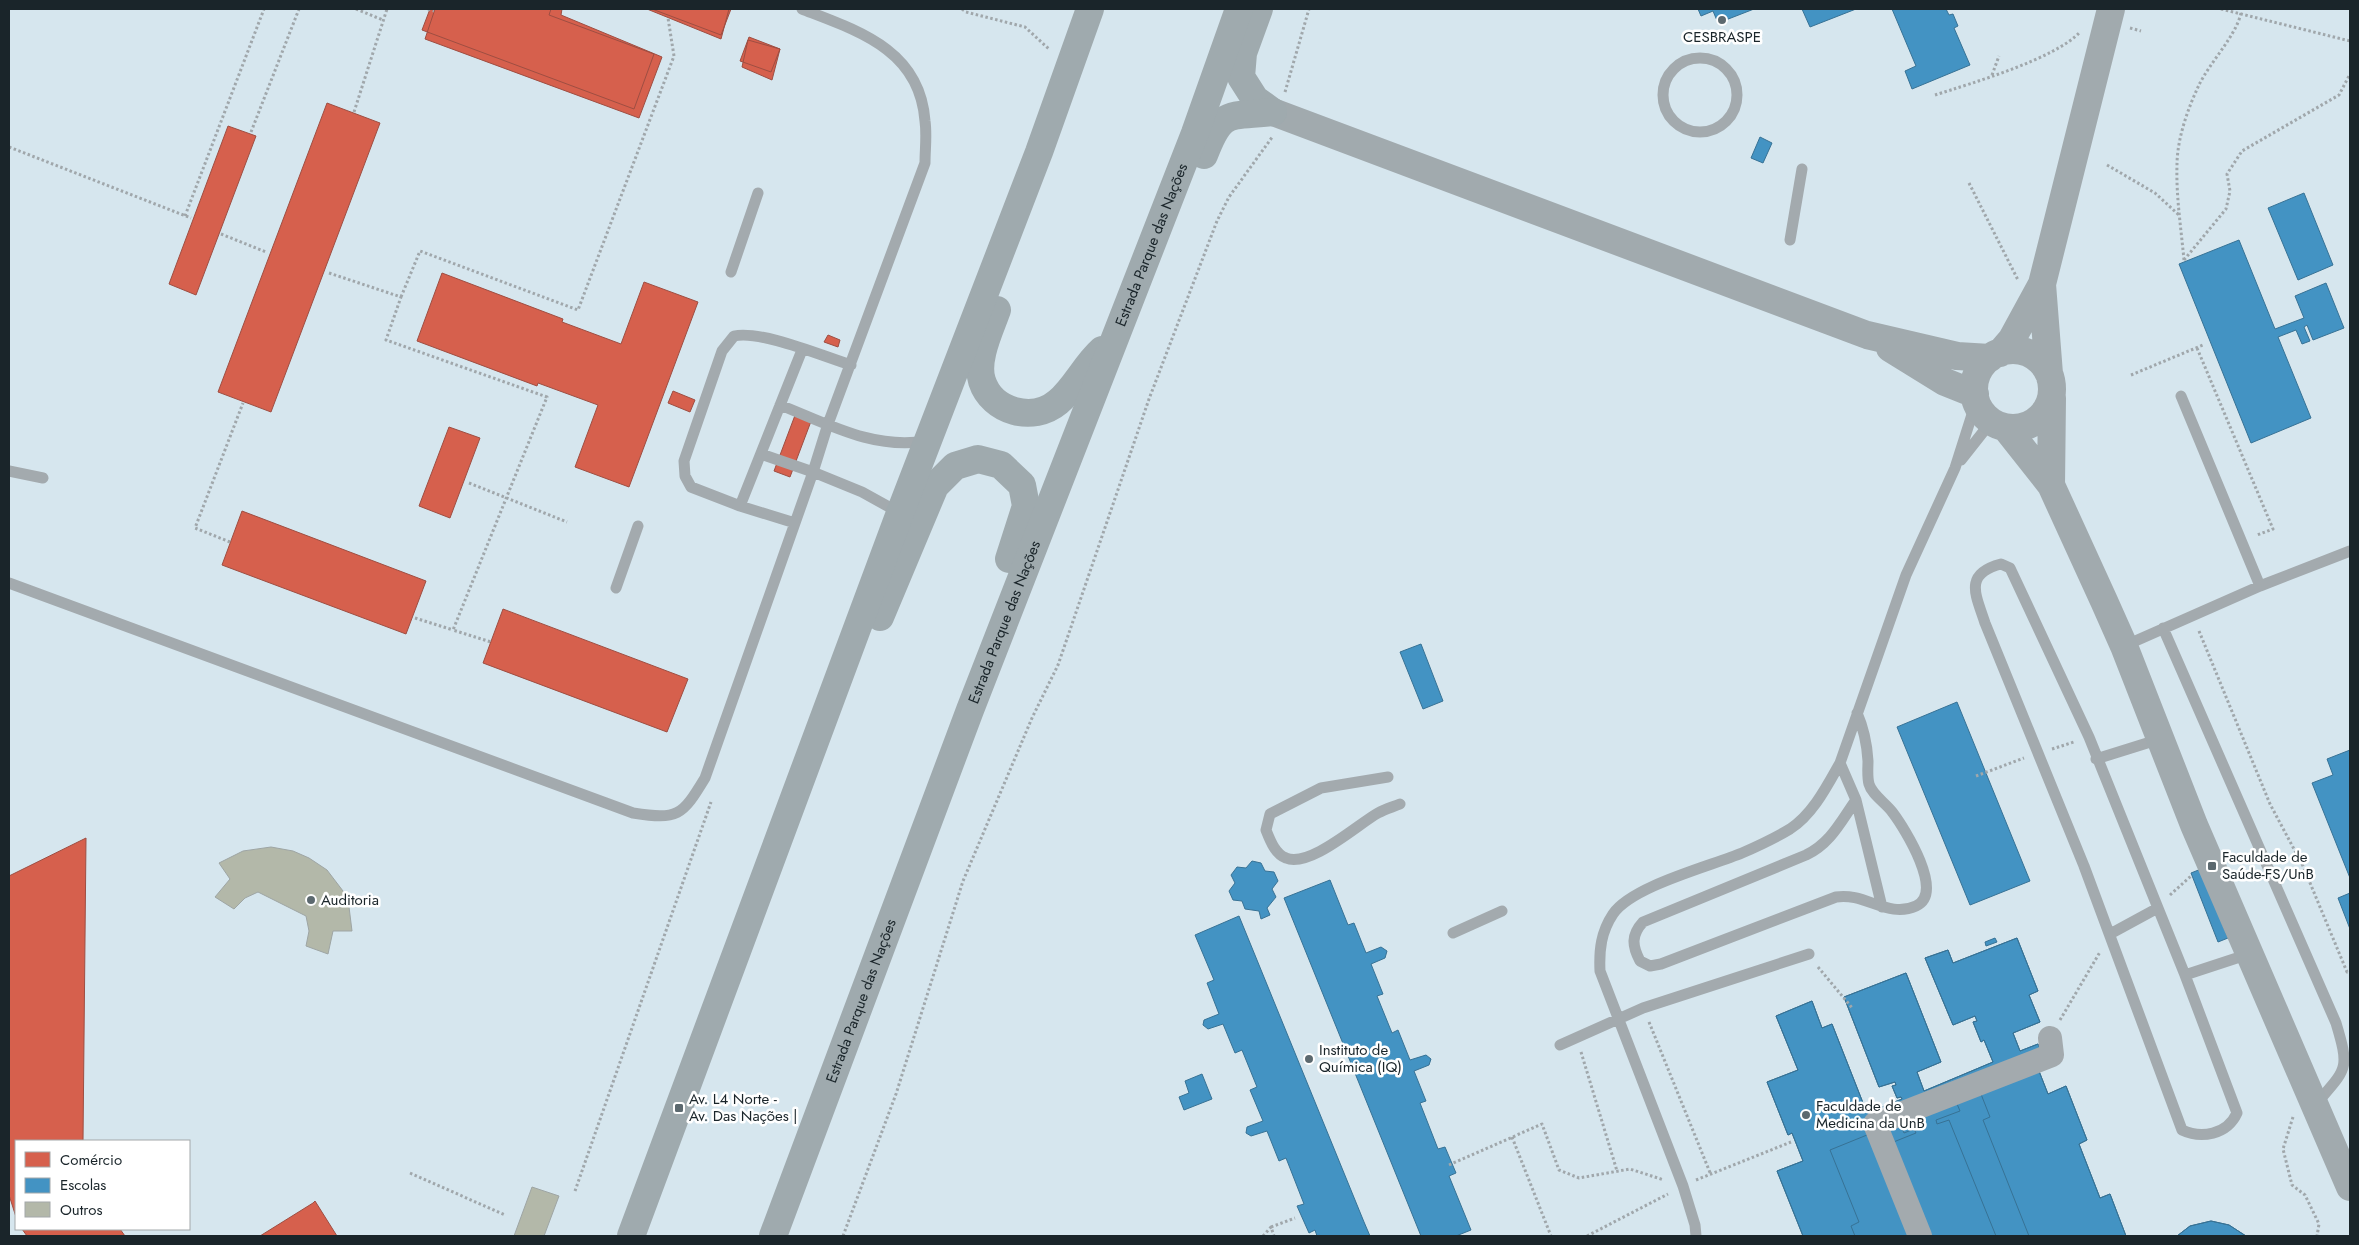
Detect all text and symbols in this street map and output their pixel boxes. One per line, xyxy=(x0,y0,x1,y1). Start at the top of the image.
marker: CESBRASPE xyxy=(1716,14,1728,26)
place label: CESBRASPE xyxy=(1683,26,1761,48)
street label: Estrada Parque das Nações xyxy=(1110,160,1193,330)
street label: Estrada Parque das Nações xyxy=(962,537,1046,707)
place label: Faculdade de Saúde-FS/UnB xyxy=(2222,846,2314,885)
marker: Faculdade de Saúde-FS/UnB xyxy=(2206,860,2218,872)
place label: Auditoria xyxy=(321,889,379,911)
marker: Auditoria xyxy=(305,894,317,906)
street label: Estrada Parque das Nações xyxy=(820,916,902,1086)
place label: Instituto de Química (IQ) xyxy=(1319,1039,1402,1078)
marker: Instituto de Química (IQ) xyxy=(1303,1053,1315,1065)
place label: Av. L4 Norte - Av. Das Nações | xyxy=(689,1088,797,1127)
place label: Faculdade de Medicina da UnB xyxy=(1816,1095,1925,1134)
marker: Av. L4 Norte - Av. Das Nações | xyxy=(673,1102,685,1114)
marker: Faculdade de Medicina da UnB xyxy=(1800,1109,1812,1121)
legend xyxy=(15,1140,190,1230)
text: Comércio xyxy=(60,1149,122,1171)
text: Escolas xyxy=(60,1174,106,1196)
text: Outros xyxy=(60,1199,102,1221)

